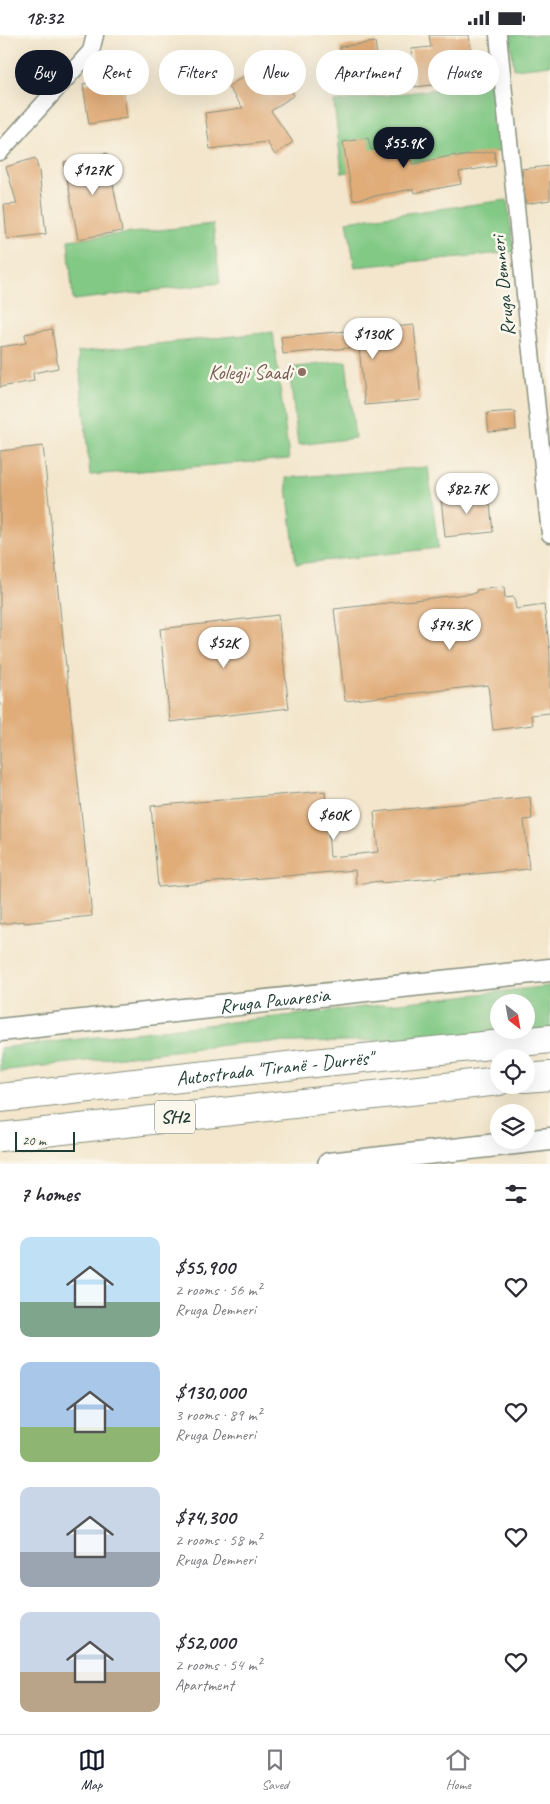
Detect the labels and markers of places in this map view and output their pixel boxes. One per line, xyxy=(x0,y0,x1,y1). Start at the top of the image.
pin: $55.9K xyxy=(363,127,445,169)
pin: $127K xyxy=(58,154,128,196)
pin: $130K xyxy=(338,317,408,360)
place label: Kolegji Saadi xyxy=(208,360,294,385)
marker: Kolegji Saadi xyxy=(296,366,308,378)
pin: $82.7K xyxy=(426,473,508,515)
pin: $74.3K xyxy=(409,609,491,651)
pin: $52K xyxy=(194,627,254,669)
pin: $60K xyxy=(304,799,364,841)

